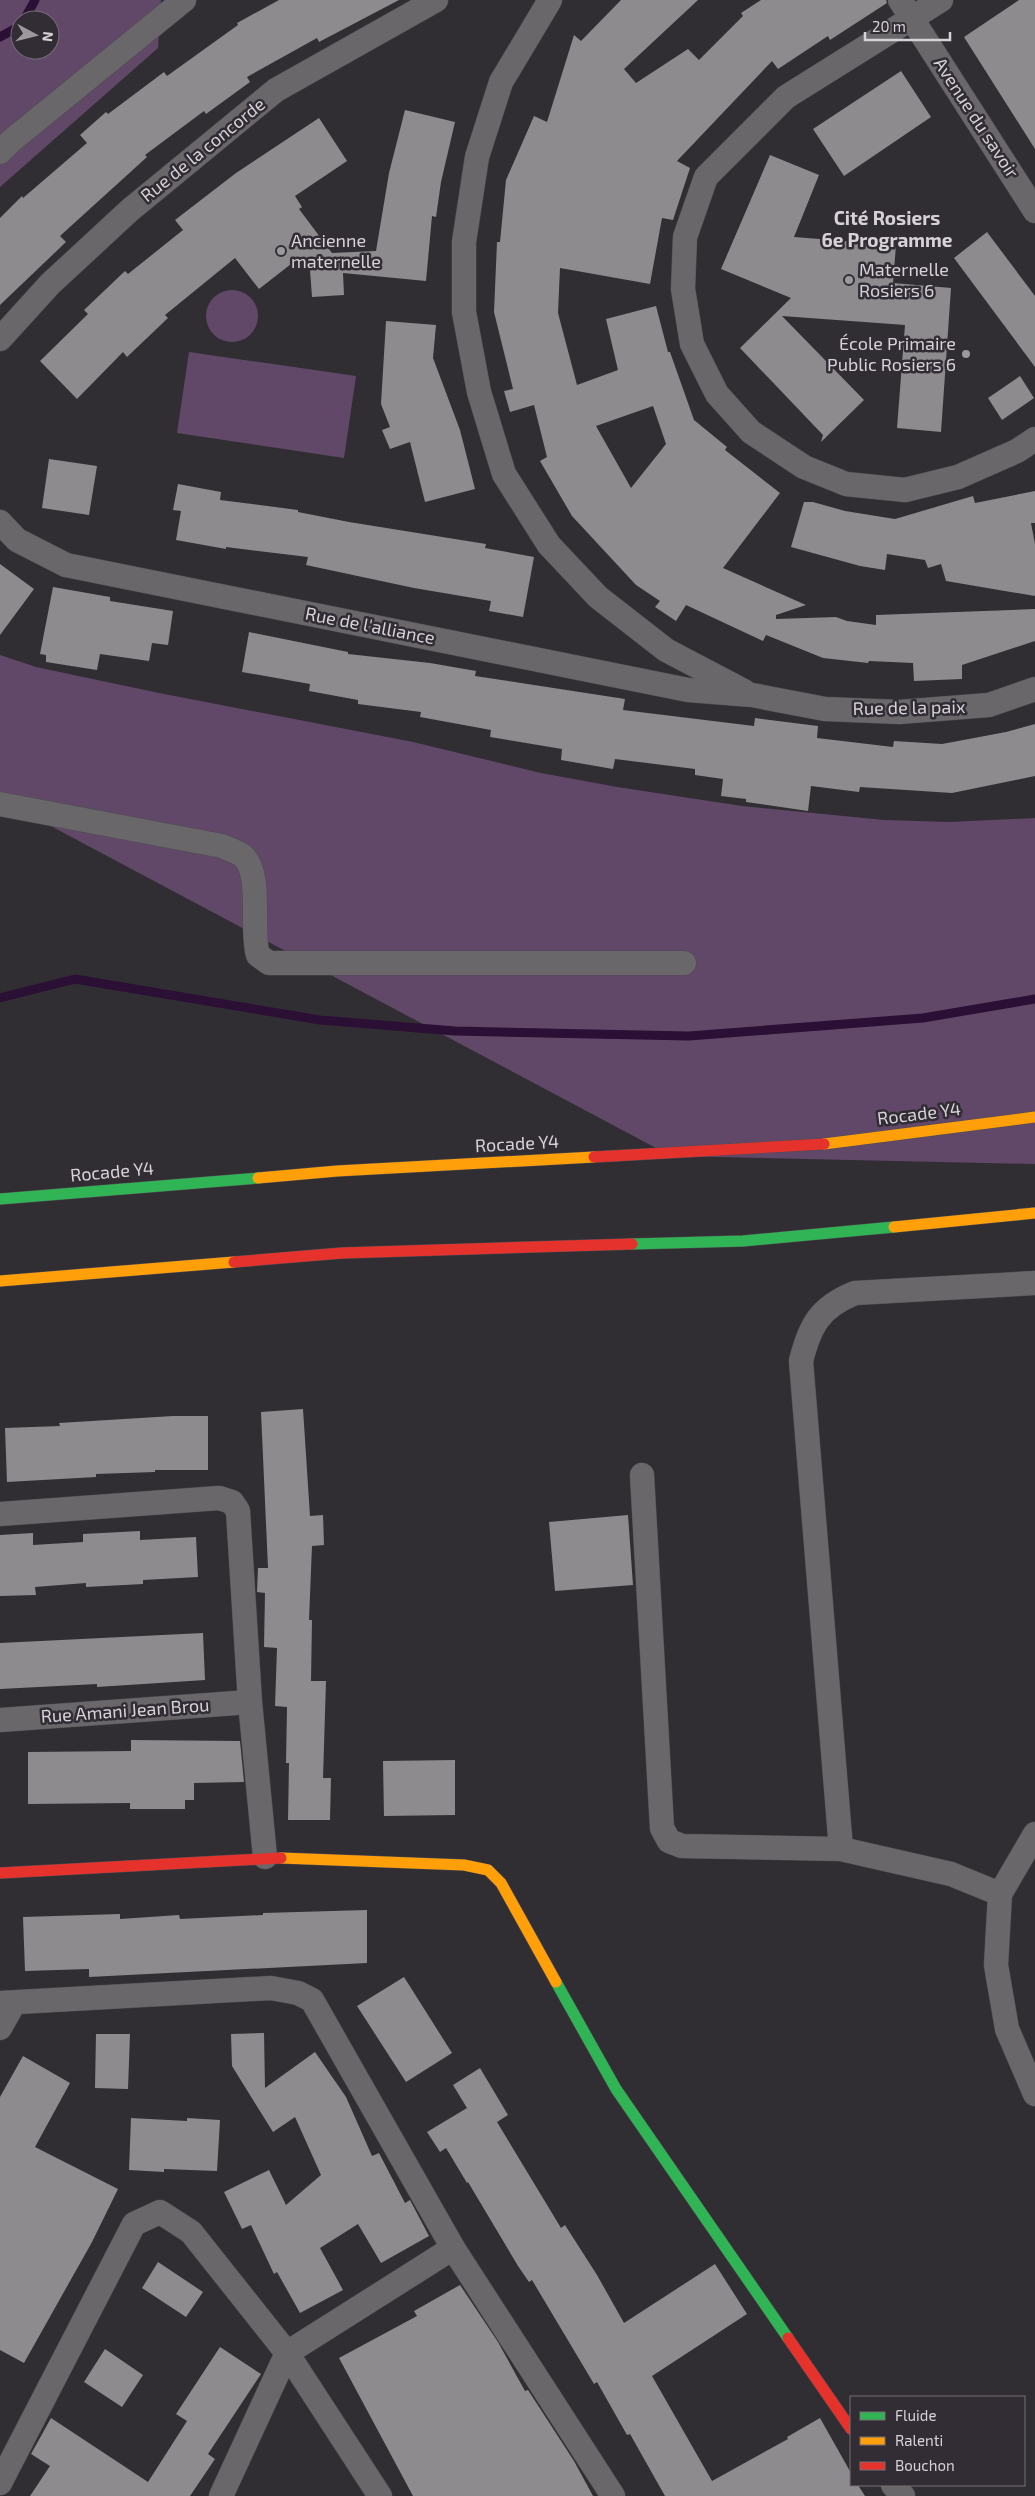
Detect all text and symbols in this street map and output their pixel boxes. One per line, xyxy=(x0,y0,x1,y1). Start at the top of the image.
north arrow xyxy=(10,10,60,60)
scale bar xyxy=(865,10,950,42)
text: 20 m xyxy=(872,17,906,35)
text: N xyxy=(39,31,57,43)
street label: Avenue du savoir xyxy=(930,53,1024,182)
street label: Rue de la concorde xyxy=(136,92,269,206)
district label: Cité Rosiers 6e Programme xyxy=(821,206,953,251)
place label: Ancienne maternelle xyxy=(291,229,381,272)
marker: Ancienne maternelle xyxy=(275,245,287,257)
place label: Maternelle Rosiers 6 xyxy=(859,258,949,301)
marker: Maternelle Rosiers 6 xyxy=(843,274,855,286)
place label: École Primaire Public Rosiers 6 xyxy=(827,332,956,375)
marker: École Primaire Public Rosiers 6 xyxy=(960,348,972,360)
street label: Rue de l'alliance xyxy=(304,602,437,648)
street label: Rue de la paix xyxy=(853,695,966,719)
street label: Rocade Y4 xyxy=(876,1097,962,1129)
street label: Rocade Y4 xyxy=(474,1130,559,1156)
street label: Rocade Y4 xyxy=(69,1156,155,1186)
street label: Rue Amani Jean Brou xyxy=(40,1693,210,1727)
legend xyxy=(850,2396,1025,2486)
text: Fluide xyxy=(895,2406,936,2424)
text: Ralenti xyxy=(895,2431,943,2449)
text: Bouchon xyxy=(895,2456,955,2474)

